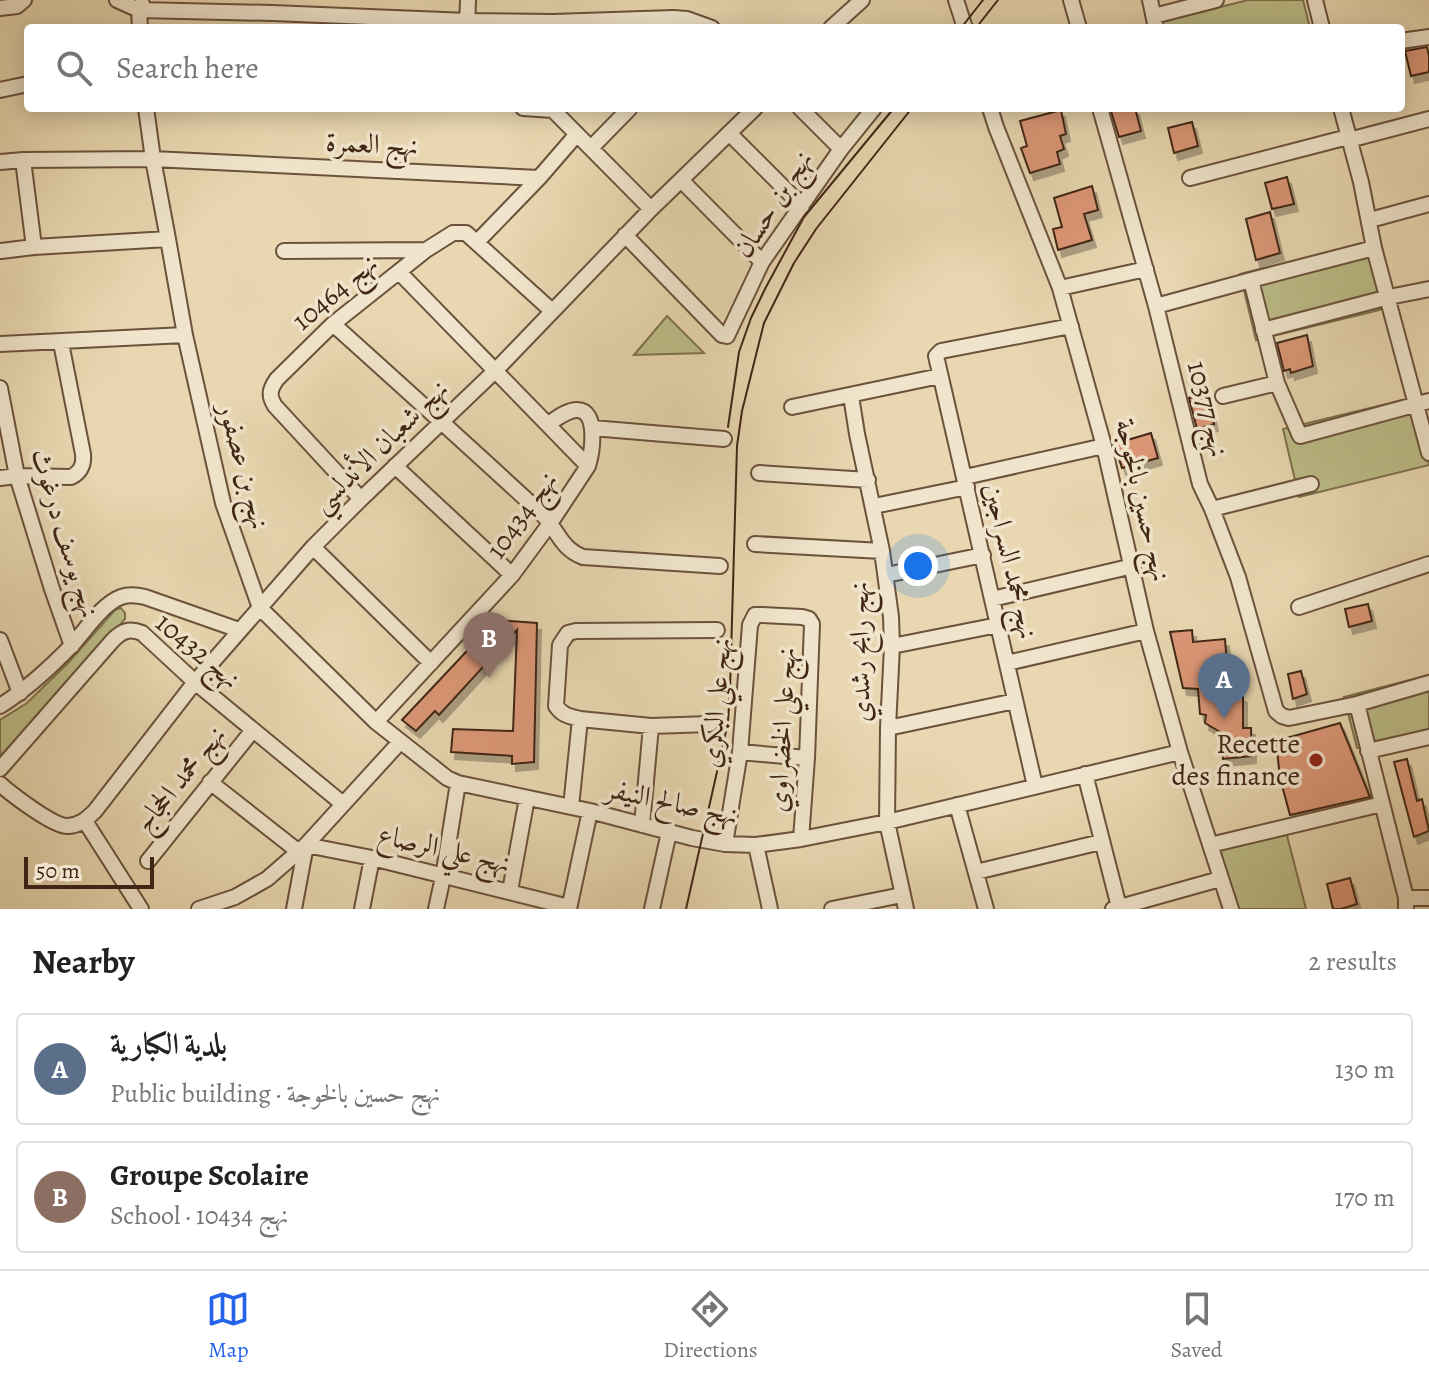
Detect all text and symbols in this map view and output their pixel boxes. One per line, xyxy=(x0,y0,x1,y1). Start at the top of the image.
search box xyxy=(24,24,1405,112)
icon: search xyxy=(52,46,96,90)
text: Search here xyxy=(116,48,259,88)
street label: نهج العمرة xyxy=(325,123,419,170)
street label: نهج بن حسان xyxy=(724,143,826,268)
street label: نهج 10464 xyxy=(284,245,389,343)
street label: نهج 10377 xyxy=(1173,357,1238,462)
street label: نهج شعبان الأندلسي xyxy=(303,371,462,526)
street label: نهج بن عصفور xyxy=(203,396,279,535)
street label: نهج حسين بالخوجة xyxy=(1101,415,1180,586)
street label: نهج يوسف درغوث xyxy=(16,443,109,624)
street label: نهج 10434 xyxy=(477,463,571,569)
street label: نهج محمد السراجين xyxy=(970,479,1047,644)
your location xyxy=(898,546,938,586)
street label: نهج رابح رشدي xyxy=(840,581,885,723)
street label: نهج 10432 xyxy=(144,604,249,702)
pin: B xyxy=(463,612,515,678)
street label: نهج علي البكري xyxy=(691,636,748,771)
street label: نهج علي الخضراوي xyxy=(759,646,812,814)
pin: A xyxy=(1198,653,1250,719)
street label: نهج محمد الحجاج xyxy=(125,718,239,844)
place label: Recette des finance xyxy=(1171,725,1300,795)
marker: Recette des finance xyxy=(1307,751,1325,769)
street label: نهج صالح النيفر xyxy=(598,769,742,839)
street label: نهج علي الرصاع xyxy=(373,815,514,889)
scale bar xyxy=(24,853,154,889)
text: 50 m xyxy=(36,856,80,886)
text: Nearby xyxy=(32,938,135,985)
text: 2 results xyxy=(1308,944,1397,979)
text: بلدية الكبارية xyxy=(110,1024,227,1064)
text: A xyxy=(52,1052,68,1087)
text: 130 m xyxy=(1335,1052,1395,1087)
text: Public building · نهج حسين بالخوجة xyxy=(110,1076,441,1111)
text: Groupe Scolaire xyxy=(110,1155,309,1195)
text: B xyxy=(52,1180,68,1215)
text: 170 m xyxy=(1335,1180,1395,1215)
text: School · نهج 10434 xyxy=(110,1198,289,1233)
tab: Map xyxy=(206,1287,250,1365)
tab: Directions xyxy=(663,1287,758,1365)
tab: Saved xyxy=(1170,1287,1223,1365)

